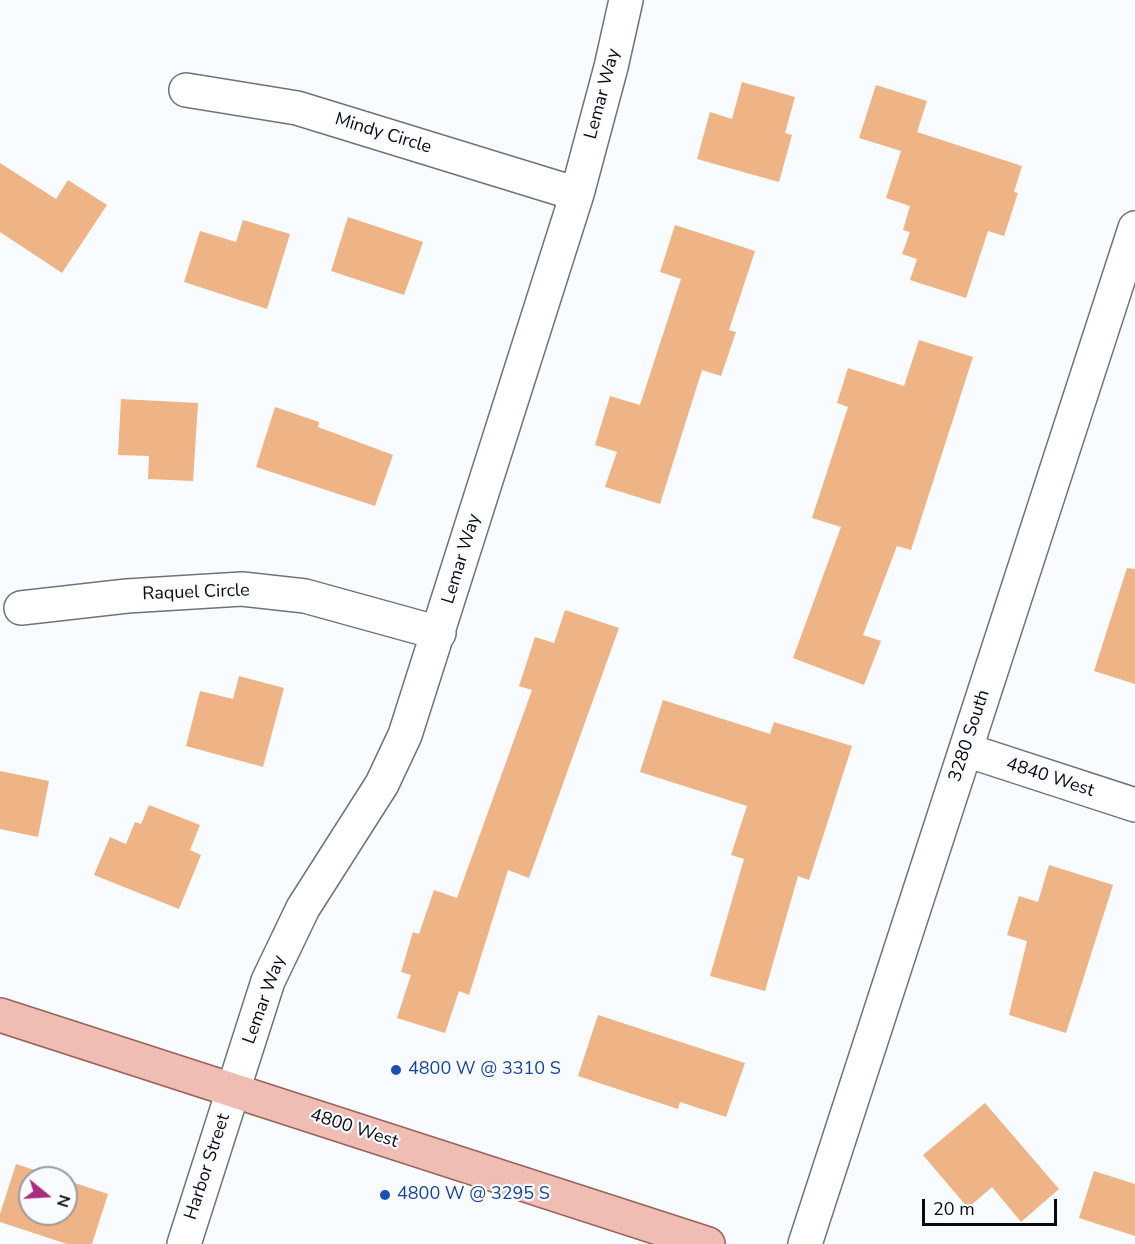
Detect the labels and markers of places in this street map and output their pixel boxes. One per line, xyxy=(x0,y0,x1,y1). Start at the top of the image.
place label: 4800 W @ 3310 S xyxy=(408,1059,561,1081)
marker: 4800 W @ 3310 S xyxy=(389,1063,403,1077)
place label: 4800 W @ 3295 S xyxy=(397,1184,550,1206)
marker: 4800 W @ 3295 S xyxy=(378,1188,392,1202)

